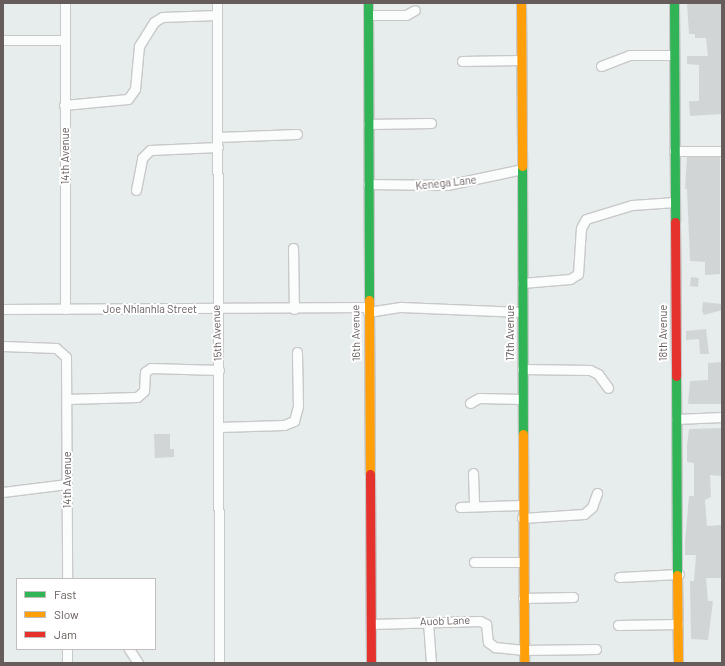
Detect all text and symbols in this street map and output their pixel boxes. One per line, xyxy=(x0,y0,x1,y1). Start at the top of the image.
street label: 14th Avenue xyxy=(58,127,72,185)
street label: Kenega Lane xyxy=(415,173,477,193)
street label: Joe Nhlanhla Street xyxy=(103,302,197,316)
street label: 15th Avenue xyxy=(209,304,225,362)
street label: 16th Avenue xyxy=(349,305,363,361)
street label: 17th Avenue xyxy=(503,305,517,361)
street label: 18th Avenue xyxy=(656,305,670,361)
street label: 14th Avenue xyxy=(60,451,74,509)
legend xyxy=(16,578,156,650)
text: Fast xyxy=(54,587,77,601)
text: Slow xyxy=(54,607,79,621)
street label: Auob Lane xyxy=(420,614,470,628)
text: Jam xyxy=(54,627,77,641)

